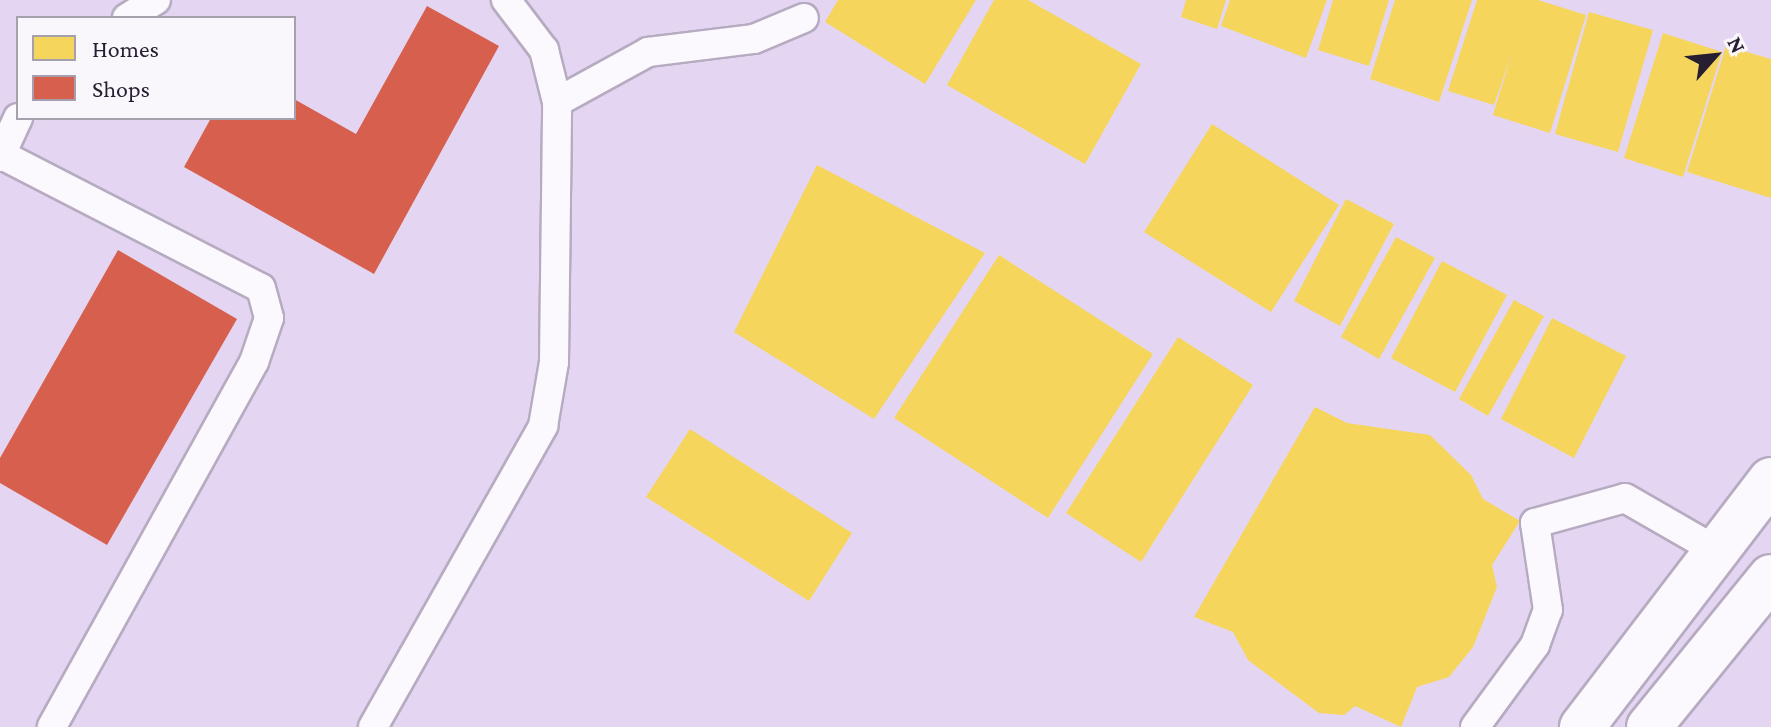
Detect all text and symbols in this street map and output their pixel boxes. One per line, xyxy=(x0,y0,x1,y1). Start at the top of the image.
legend xyxy=(16,16,296,120)
north arrow xyxy=(1675,16,1755,96)
text: N xyxy=(1722,33,1751,57)
text: Homes xyxy=(92,35,159,62)
text: Shops xyxy=(92,75,150,102)

